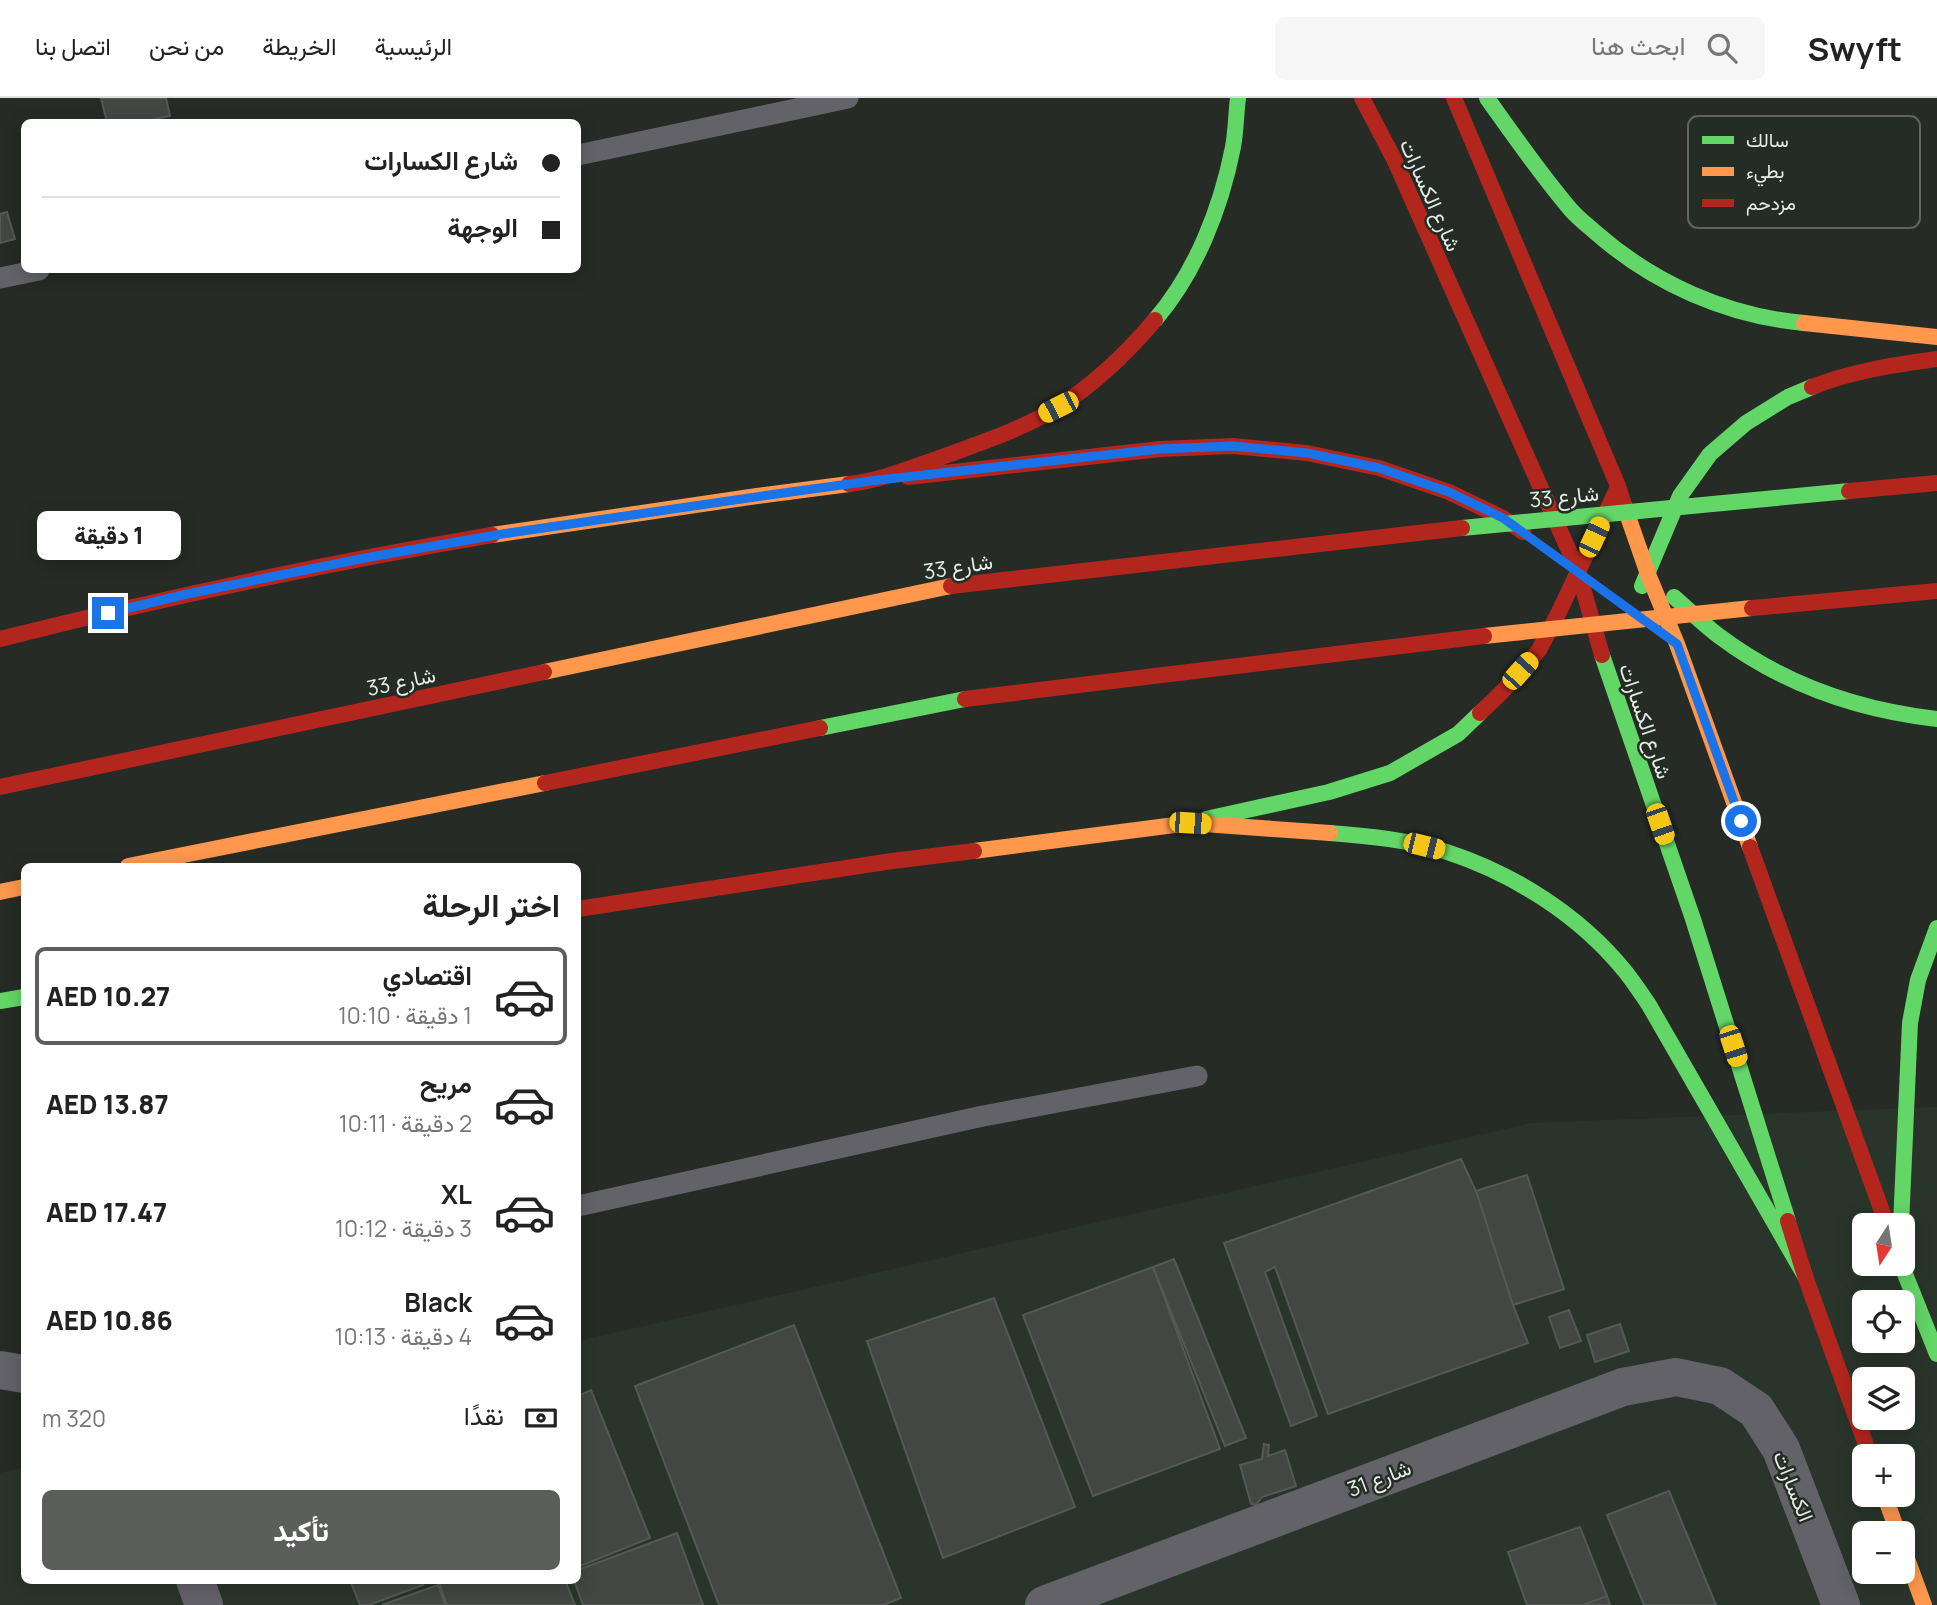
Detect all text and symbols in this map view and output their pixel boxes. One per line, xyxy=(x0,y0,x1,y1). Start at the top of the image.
search box xyxy=(1275,17,1765,80)
text: Swyft xyxy=(1807,26,1902,71)
text: ابحث هنا xyxy=(1591,27,1685,63)
text: اتصل بنا xyxy=(35,29,111,62)
text: من نحن xyxy=(149,29,224,62)
text: الخريطة xyxy=(262,29,337,62)
text: الرئيسية xyxy=(375,29,452,62)
icon: search xyxy=(1703,29,1741,67)
legend xyxy=(1688,116,1920,228)
text: سالك xyxy=(1746,127,1789,153)
street label: شارع الكسارات xyxy=(1393,134,1468,256)
text: شارع الكسارات xyxy=(364,142,518,178)
text: بطيء xyxy=(1746,158,1784,187)
text: مزدحم xyxy=(1746,190,1796,216)
text: الوجهة xyxy=(447,209,518,245)
car xyxy=(1035,388,1082,426)
street label: شارع 33 xyxy=(1528,478,1600,515)
callout: 1 دقيقة xyxy=(36,512,180,560)
car xyxy=(1576,514,1613,560)
text: 1 دقيقة xyxy=(74,519,144,551)
street label: شارع 33 xyxy=(921,547,995,586)
route end xyxy=(92,597,124,629)
car xyxy=(1499,648,1542,694)
street label: شارع 33 xyxy=(364,660,438,703)
street label: شارع الكسارات xyxy=(1612,660,1679,783)
car xyxy=(1644,801,1677,847)
route start xyxy=(1725,805,1757,837)
car xyxy=(1169,811,1212,835)
car xyxy=(1402,831,1447,861)
text: اختر الرحلة xyxy=(422,883,560,927)
text: اقتصادي xyxy=(383,957,472,993)
icon: car xyxy=(493,965,556,1028)
text: AED 10.27 xyxy=(46,978,170,1014)
text: 1 دقيقة · 10:10 xyxy=(338,999,472,1031)
car xyxy=(1717,1023,1750,1069)
text: مريح xyxy=(420,1065,472,1101)
icon: car xyxy=(493,1073,556,1136)
text: AED 13.87 xyxy=(46,1086,169,1122)
text: 2 دقيقة · 10:11 xyxy=(339,1107,472,1139)
text: XL xyxy=(441,1176,472,1212)
icon: car xyxy=(493,1181,556,1244)
text: AED 17.47 xyxy=(46,1194,167,1230)
text: 3 دقيقة · 10:12 xyxy=(335,1212,472,1244)
north arrow xyxy=(1852,1213,1914,1276)
map controls xyxy=(1852,1213,1915,1584)
text: Black xyxy=(404,1284,472,1320)
icon: car xyxy=(493,1289,556,1352)
button: locate xyxy=(1852,1290,1915,1353)
text: AED 10.86 xyxy=(46,1302,173,1338)
text: 4 دقيقة · 10:13 xyxy=(335,1320,472,1352)
button: layers xyxy=(1852,1367,1915,1430)
text: نقدًا xyxy=(464,1397,504,1433)
icon: cash xyxy=(522,1399,560,1437)
text: 320 m xyxy=(42,1402,106,1434)
button: + xyxy=(1852,1444,1915,1507)
street label: الكسارات xyxy=(1767,1447,1821,1525)
street label: شارع 31 xyxy=(1343,1453,1415,1504)
button: تأكيد xyxy=(42,1490,560,1570)
button: − xyxy=(1852,1521,1915,1584)

